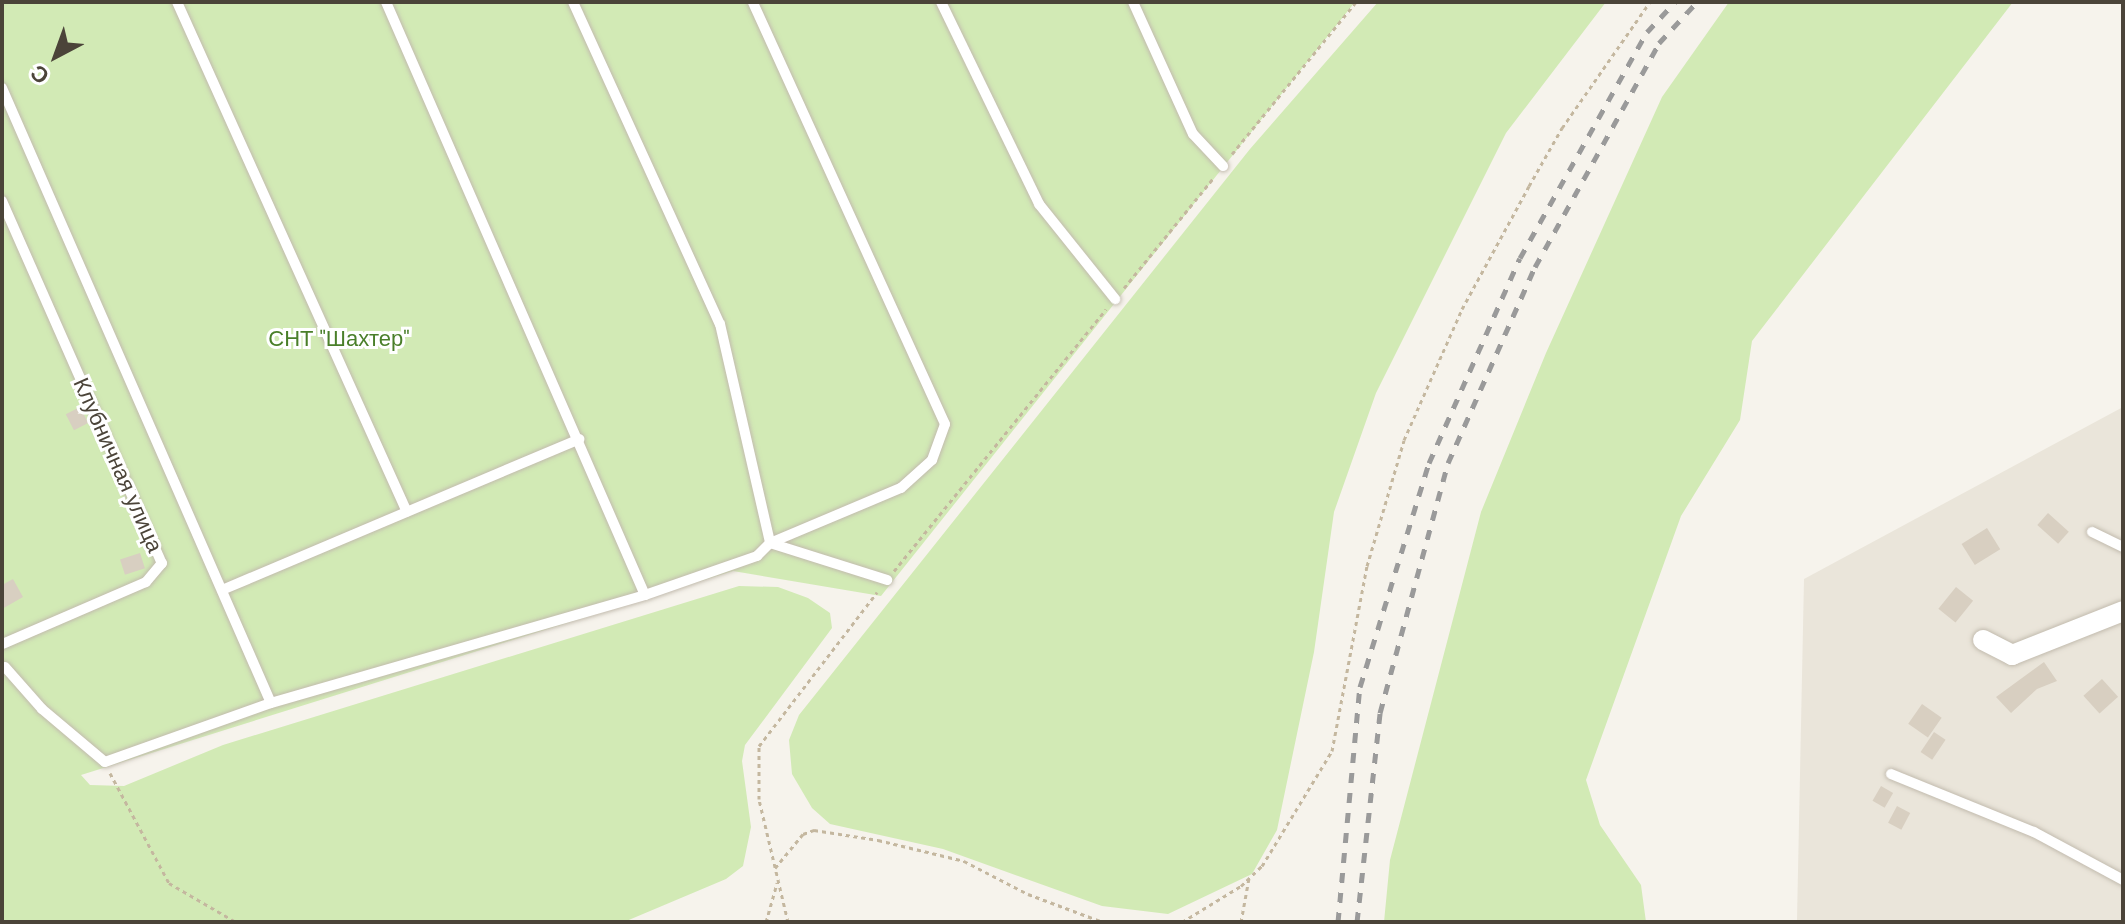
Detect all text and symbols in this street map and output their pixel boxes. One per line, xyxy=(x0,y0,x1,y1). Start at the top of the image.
north arrow xyxy=(16,16,96,96)
text: С xyxy=(24,58,55,91)
park label: СНТ "Шахтер" xyxy=(268,326,410,352)
street label: Клубничная улица xyxy=(68,374,168,556)

